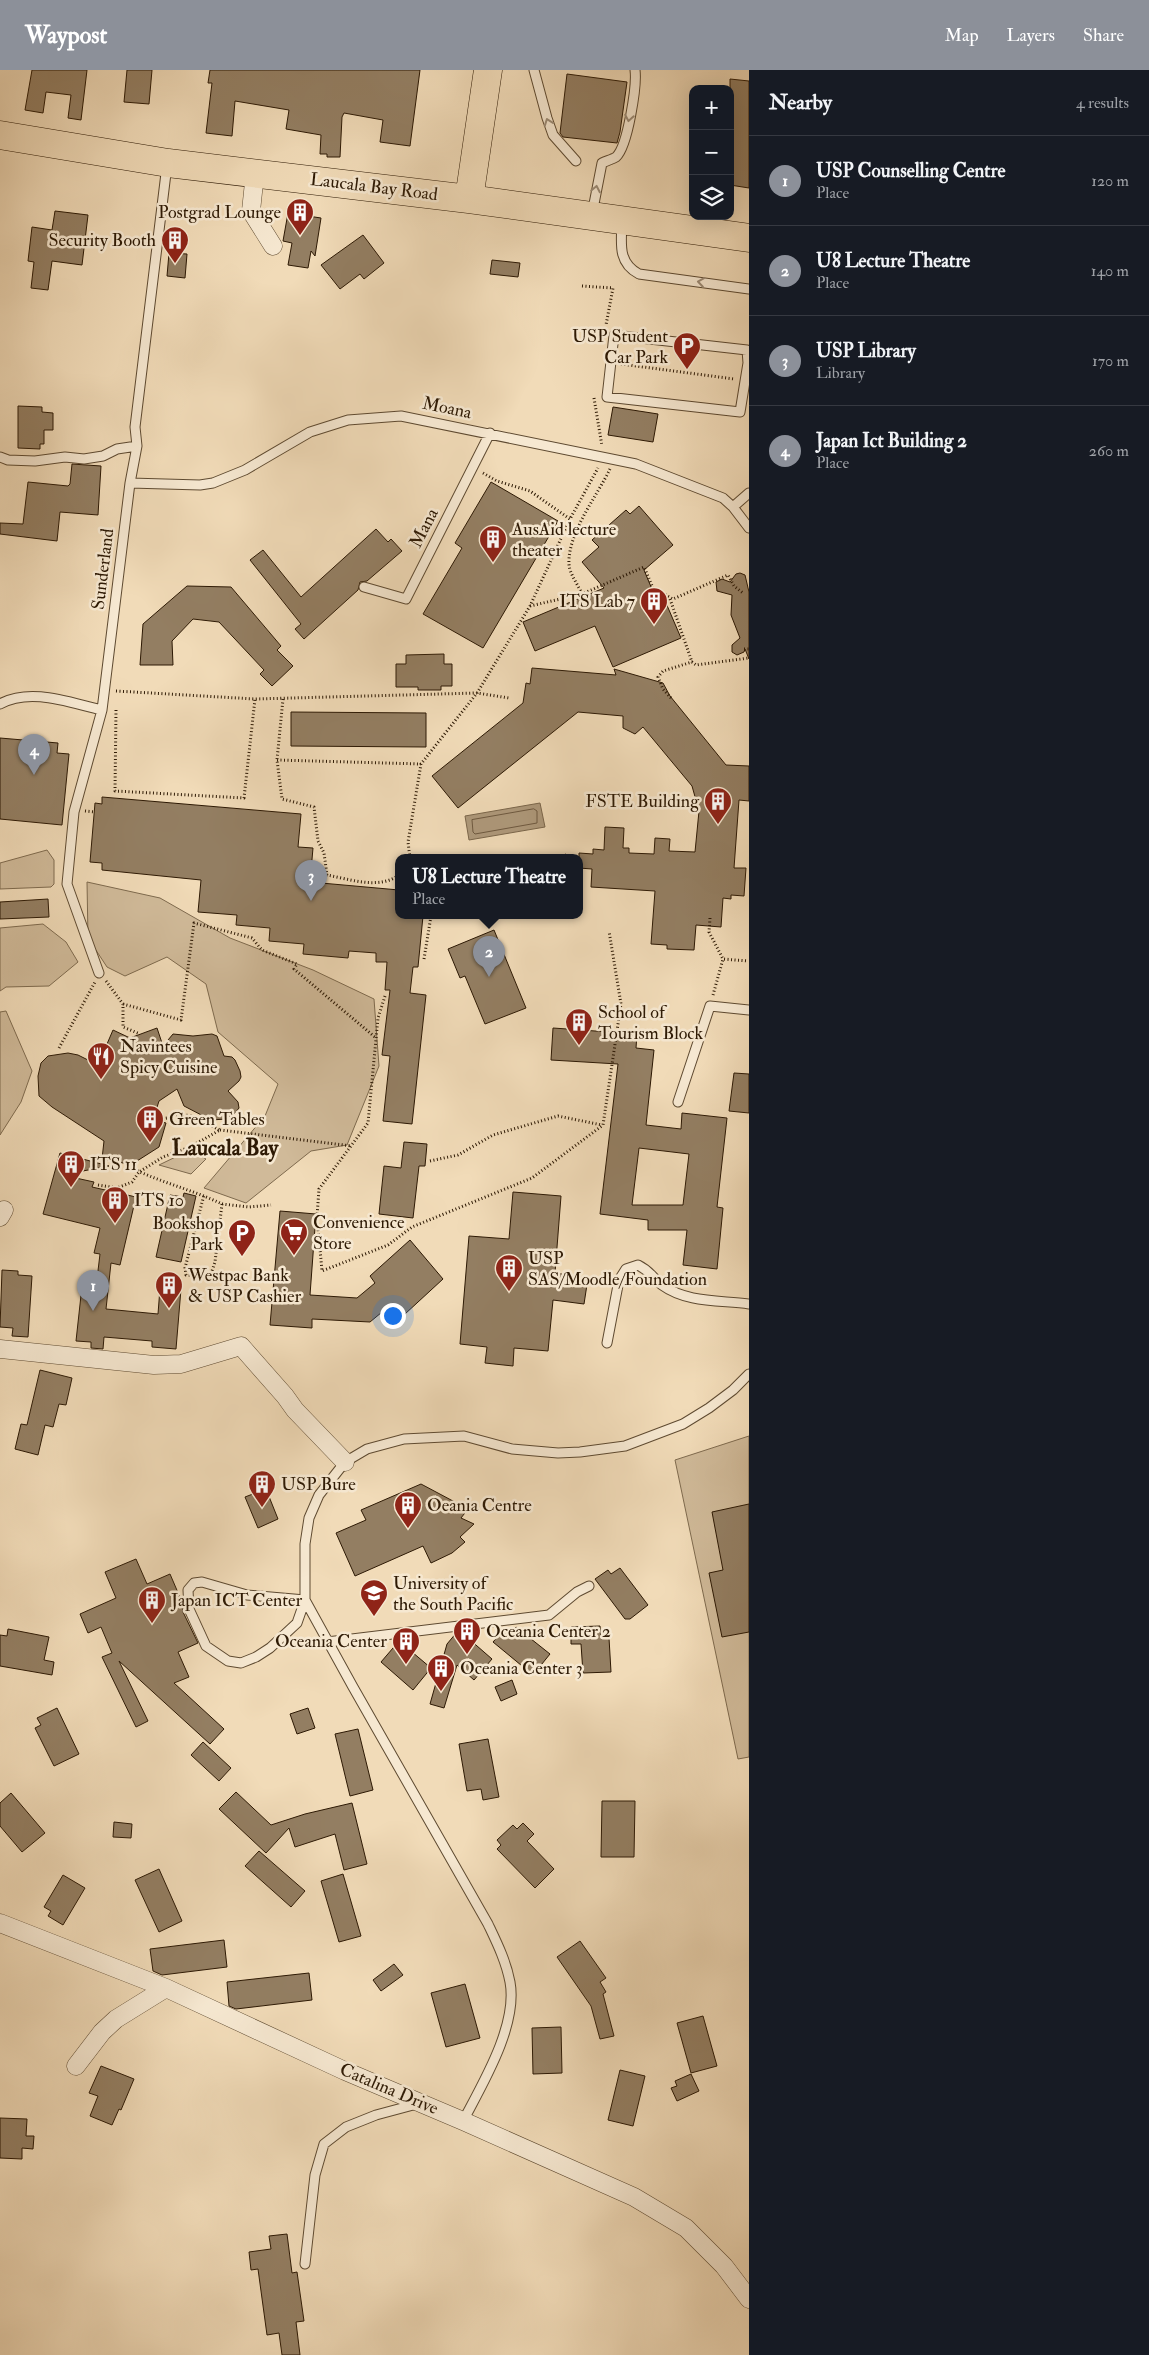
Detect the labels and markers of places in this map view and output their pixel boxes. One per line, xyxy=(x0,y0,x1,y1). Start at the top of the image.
building icon: Postgrad Lounge xyxy=(285,197,315,236)
place label: Postgrad Lounge xyxy=(158,201,281,224)
building icon: Security Booth xyxy=(160,225,190,264)
place label: Security Booth xyxy=(49,229,157,252)
place label: USP Student Car Park xyxy=(572,325,668,369)
parking icon: USP Student Car Park xyxy=(672,331,702,370)
place label: AusAid lecture theater xyxy=(511,518,617,562)
building icon: AusAid lecture theater xyxy=(478,524,508,563)
building icon: ITS Lab 7 xyxy=(639,586,669,625)
place label: ITS Lab 7 xyxy=(559,590,635,613)
pin: 4 xyxy=(18,734,50,775)
building icon: FSTE Building xyxy=(703,786,733,825)
place label: FSTE Building xyxy=(585,790,700,813)
pin: 3 xyxy=(295,860,327,901)
pin: 2 xyxy=(473,936,505,977)
place label: School of Tourism Block xyxy=(598,1001,704,1045)
building icon: School of Tourism Block xyxy=(564,1007,594,1046)
place label: Navintees Spicy Cuisine xyxy=(120,1035,218,1079)
restaurant icon: Navintees Spicy Cuisine xyxy=(86,1041,116,1080)
building icon: Green Tables xyxy=(135,1104,165,1143)
place label: Green Tables xyxy=(169,1108,265,1131)
building icon: ITS 11 xyxy=(56,1149,86,1188)
place label: ITS 11 xyxy=(90,1153,137,1176)
building icon: ITS 10 xyxy=(100,1185,130,1224)
place label: ITS 10 xyxy=(134,1189,184,1212)
place label: Convenience Store xyxy=(313,1211,405,1255)
place label: Bookshop Park xyxy=(152,1212,223,1256)
supermarket icon: Convenience Store xyxy=(279,1217,309,1256)
parking icon: Bookshop Park xyxy=(227,1218,257,1257)
place label: USP SAS/Moodle/Foundation xyxy=(528,1247,707,1291)
building icon: USP SAS/Moodle/Foundation xyxy=(494,1253,524,1292)
place label: Westpac Bank & USP Cashier xyxy=(187,1264,302,1308)
pin: 1 xyxy=(77,1270,109,1311)
building icon: Westpac Bank & USP Cashier xyxy=(154,1270,184,1309)
building icon: USP Bure xyxy=(247,1469,277,1508)
place label: USP Bure xyxy=(281,1473,356,1496)
building icon: Oeania Centre xyxy=(393,1490,423,1529)
place label: Oeania Centre xyxy=(427,1494,532,1517)
place label: University of the South Pacific xyxy=(393,1572,513,1616)
school or university icon: University of the South Pacific xyxy=(359,1578,389,1617)
building icon: Japan ICT Center xyxy=(137,1585,167,1624)
place label: Japan ICT Center xyxy=(170,1589,303,1612)
building icon: Oceania Center 2 xyxy=(452,1616,482,1655)
place label: Oceania Center 2 xyxy=(486,1620,611,1643)
building icon: Oceania Center xyxy=(391,1626,421,1665)
place label: Oceania Center xyxy=(275,1630,387,1653)
building icon: Oceania Center 3 xyxy=(426,1653,456,1692)
place label: Oceania Center 3 xyxy=(460,1657,583,1680)

